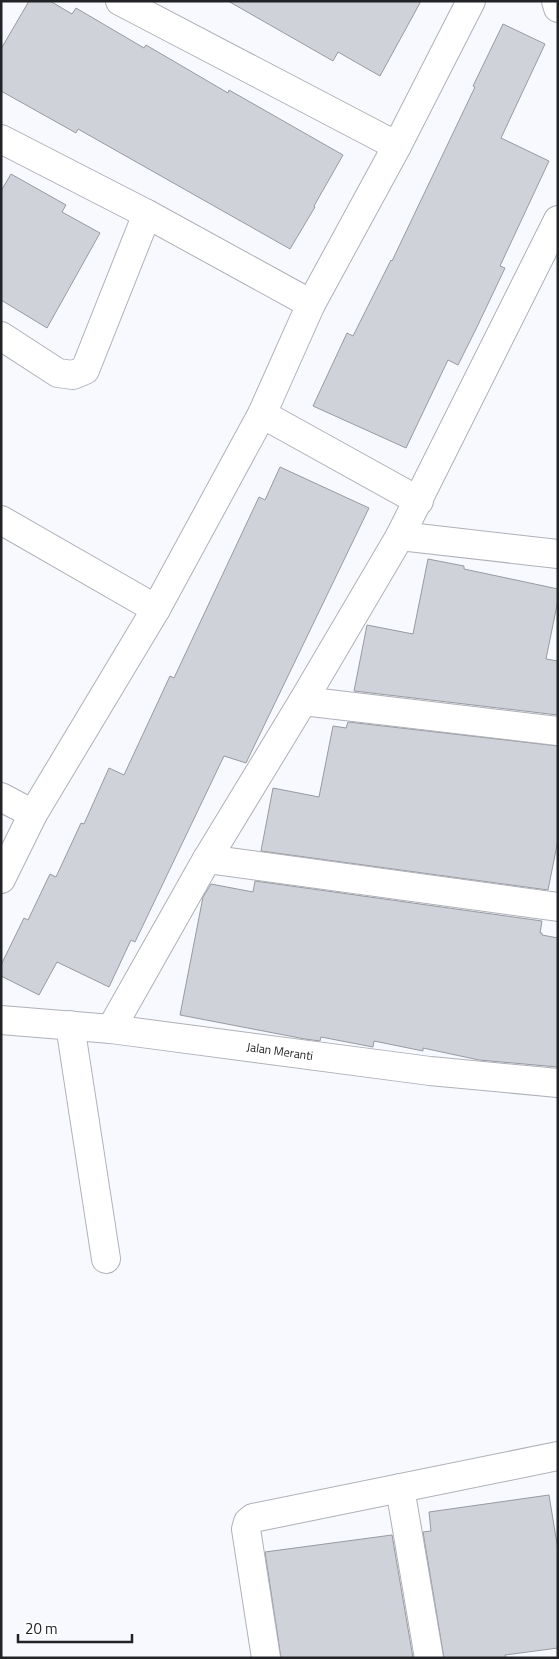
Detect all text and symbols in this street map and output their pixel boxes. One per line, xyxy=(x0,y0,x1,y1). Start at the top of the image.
street label: Jalan Meranti xyxy=(246,1037,314,1065)
scale bar xyxy=(18,1612,131,1644)
text: 20 m xyxy=(25,1617,58,1640)

